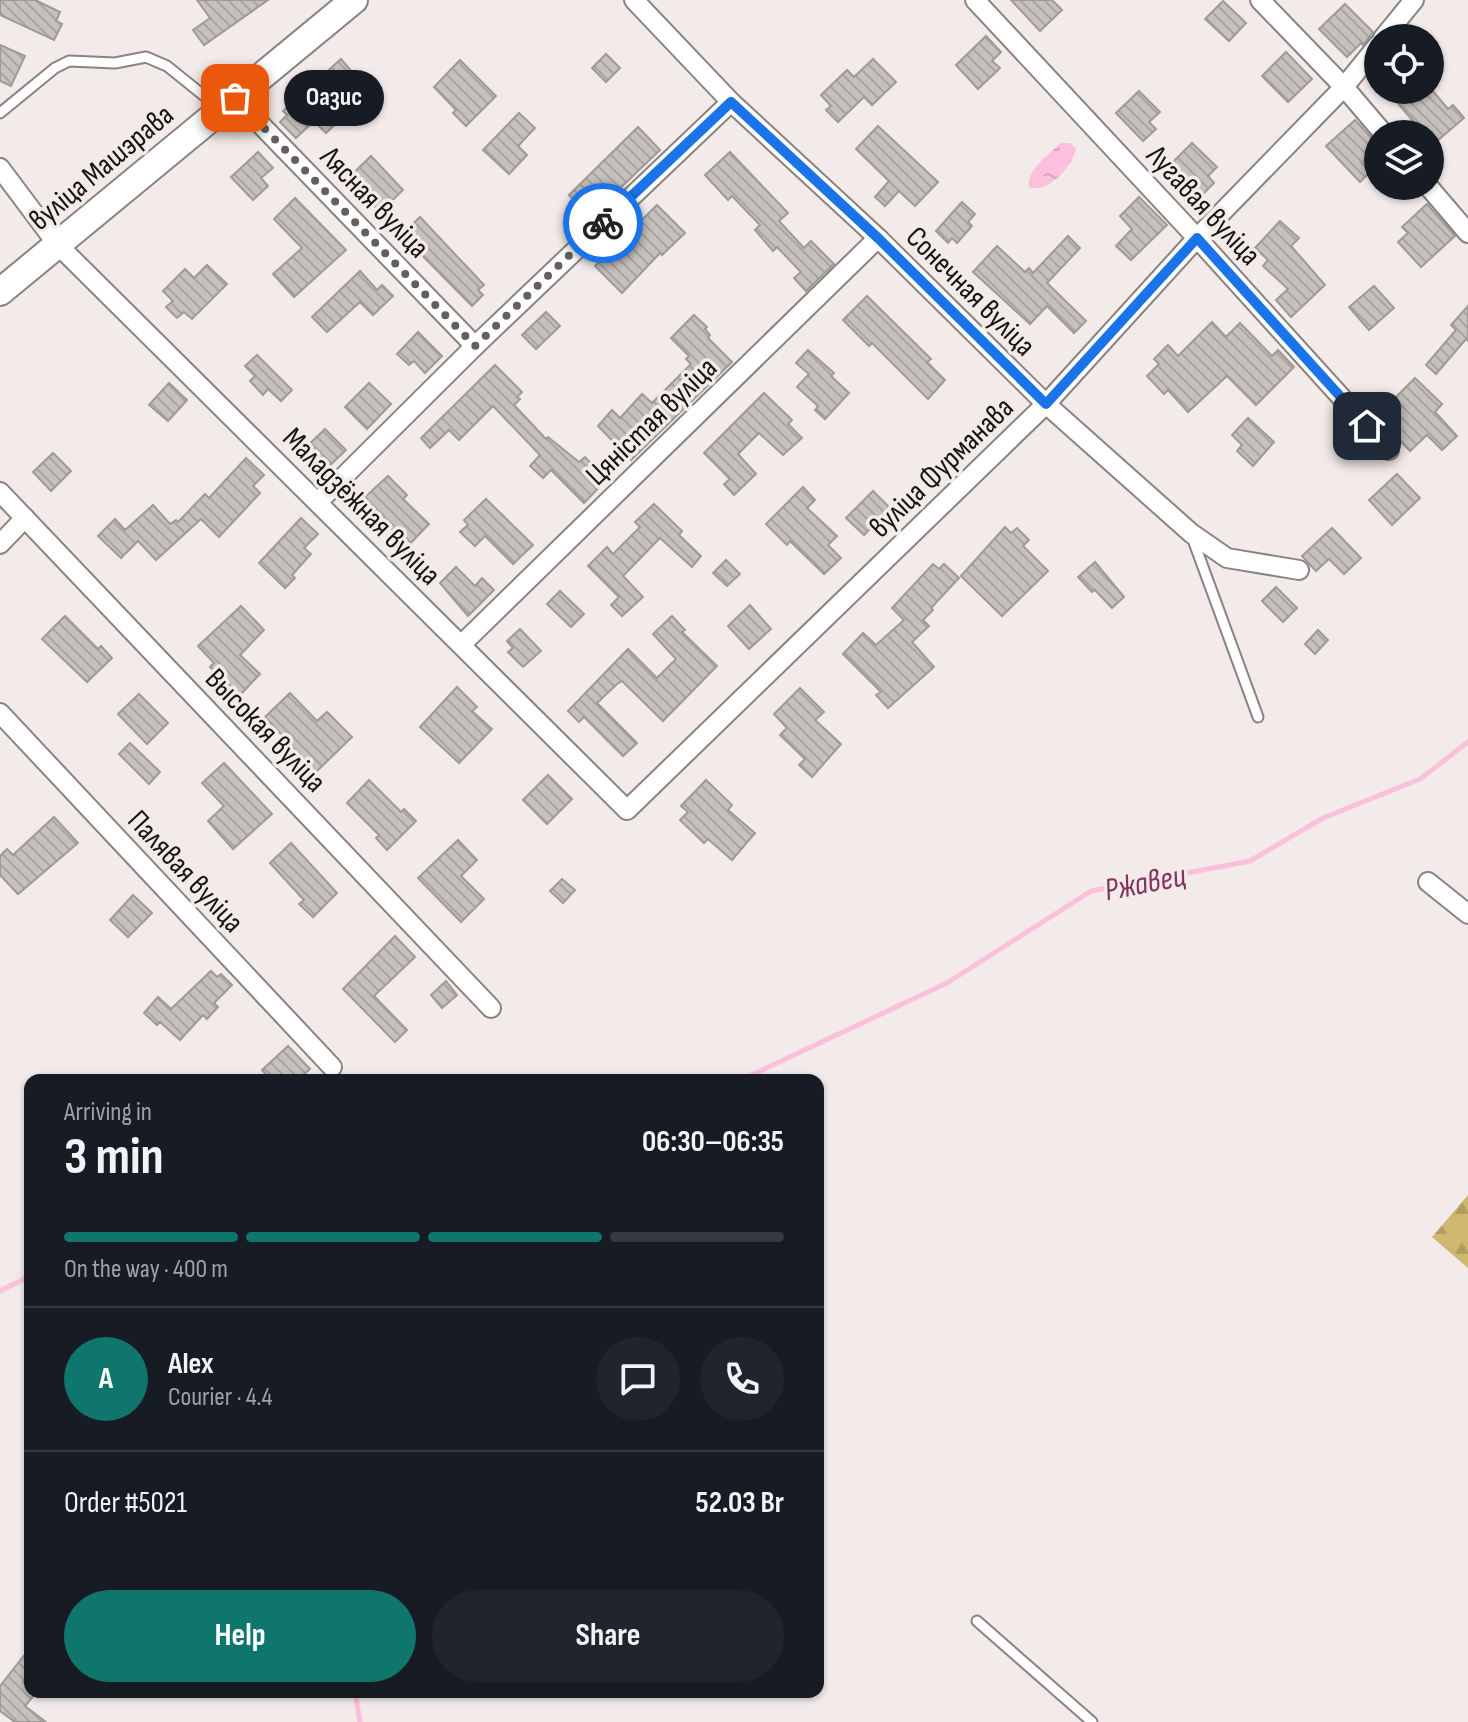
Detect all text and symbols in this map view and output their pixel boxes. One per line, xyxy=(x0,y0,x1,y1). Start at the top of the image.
map controls xyxy=(1364,24,1444,200)
button: locate xyxy=(1364,24,1444,104)
pin xyxy=(201,64,269,132)
callout: Оазис xyxy=(283,70,383,126)
icon: bag xyxy=(213,76,257,120)
text: Оазис xyxy=(306,82,362,113)
street label: вуліца Машэрава xyxy=(22,97,181,239)
button: layers xyxy=(1364,120,1444,200)
street label: Лугавая вуліца xyxy=(1138,137,1268,273)
street label: Лясная вуліца xyxy=(312,139,436,266)
courier xyxy=(563,183,643,263)
icon: bike xyxy=(581,201,625,245)
street label: Сонечная вуліца xyxy=(898,219,1043,364)
street label: Цяністая вуліца xyxy=(579,350,725,493)
street label: вуліца Фурманава xyxy=(862,390,1021,545)
pin xyxy=(1333,392,1401,460)
icon: home xyxy=(1345,404,1389,448)
street label: Маладзёжная вуліца xyxy=(275,420,448,593)
street label: Высокая вуліца xyxy=(197,661,333,800)
street label: Палявая вуліца xyxy=(120,803,251,940)
water label: Ржавец xyxy=(1101,857,1189,910)
text: Arriving in xyxy=(64,1097,152,1128)
text: 06:30–06:35 xyxy=(642,1124,784,1160)
text: 3 min xyxy=(64,1126,164,1189)
text: On the way · 400 m xyxy=(64,1254,228,1285)
button: chat xyxy=(596,1337,680,1421)
button: phone xyxy=(700,1337,784,1421)
text: Alex xyxy=(168,1346,214,1382)
text: A xyxy=(99,1361,113,1397)
text: Courier · 4.4 xyxy=(168,1382,272,1413)
text: Order #5021 xyxy=(64,1485,187,1521)
text: 52.03 Br xyxy=(696,1485,784,1521)
button: Help xyxy=(64,1590,416,1682)
button: Share xyxy=(432,1590,784,1682)

